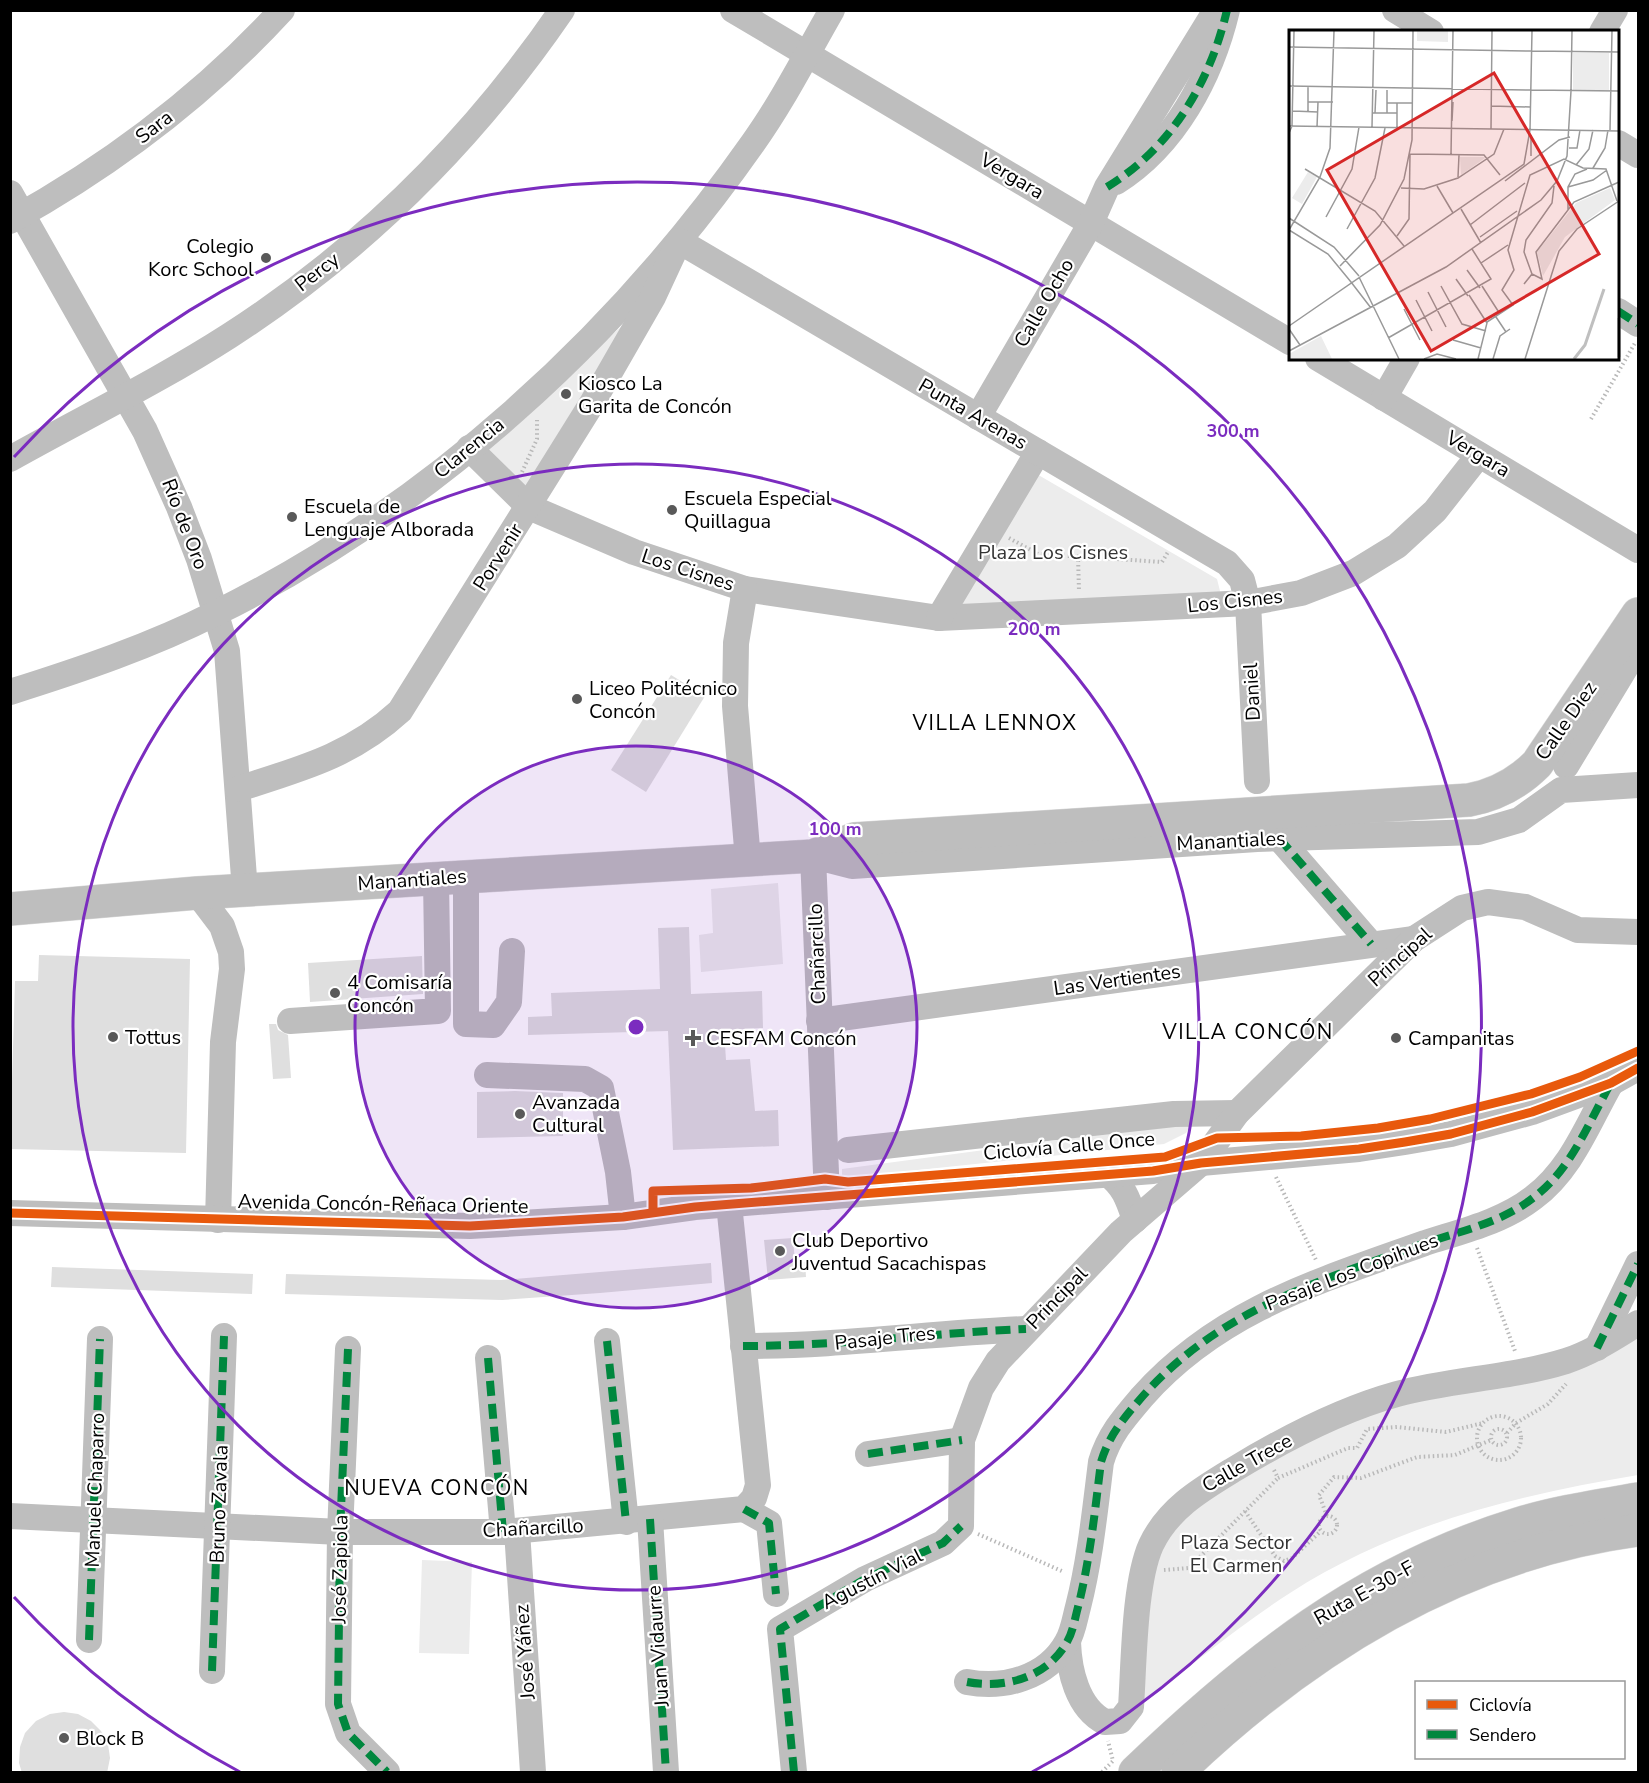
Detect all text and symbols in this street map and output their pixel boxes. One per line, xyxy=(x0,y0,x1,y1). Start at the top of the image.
inset map xyxy=(1289,30,1619,360)
street label: Sara xyxy=(130,104,178,150)
street label: Vergara xyxy=(974,146,1049,206)
place label: Colegio Korc School xyxy=(148,233,254,283)
street label: Percy xyxy=(289,246,345,298)
marker: Colegio Korc School xyxy=(259,251,273,265)
street label: Calle Ocho xyxy=(1008,254,1080,352)
place label: Kiosco La Garita de Concón xyxy=(578,370,732,420)
street label: Punta Arenas xyxy=(914,372,1032,456)
marker: Kiosco La Garita de Concón xyxy=(559,387,573,401)
street label: Clarencia xyxy=(428,411,510,485)
text: 300 m xyxy=(1206,419,1260,443)
street label: Vergara xyxy=(1440,424,1515,484)
street label: Río de Oro xyxy=(155,475,215,573)
place label: Escuela Especial Quillagua xyxy=(684,485,832,535)
place label: Escuela de Lenguaje Alborada xyxy=(304,493,474,543)
marker: Escuela Especial Quillagua xyxy=(665,503,679,517)
marker: Escuela de Lenguaje Alborada xyxy=(285,510,299,524)
street label: Porvenir xyxy=(467,518,529,596)
park label: Plaza Los Cisnes xyxy=(978,539,1128,566)
street label: Los Cisnes xyxy=(638,542,738,598)
street label: Los Cisnes xyxy=(1186,583,1284,619)
text: 200 m xyxy=(1007,617,1061,641)
street label: Daniel xyxy=(1237,662,1267,722)
place label: Liceo Politécnico Concón xyxy=(589,675,737,725)
street label: Calle Diez xyxy=(1529,676,1603,766)
marker: Liceo Politécnico Concón xyxy=(570,692,584,706)
district label: VILLA LENNOX xyxy=(912,709,1077,737)
text: 100 m xyxy=(808,817,862,841)
street label: Manantiales xyxy=(1176,825,1286,857)
street label: Manantiales xyxy=(357,863,467,897)
street label: Chañarcillo xyxy=(802,903,832,1005)
street label: Principal xyxy=(1362,921,1438,993)
street label: Las Vertientes xyxy=(1052,958,1182,1002)
place label: 4 Comisaría Concón xyxy=(347,969,452,1019)
marker: 4 Comisaría Concón xyxy=(328,986,342,1000)
centre of rings xyxy=(626,1017,646,1037)
district label: VILLA CONCÓN xyxy=(1161,1018,1334,1046)
place label: Tottus xyxy=(125,1024,181,1051)
place label: CESFAM Concón xyxy=(706,1025,857,1052)
place label: Campanitas xyxy=(1408,1025,1514,1052)
marker: CESFAM Concón xyxy=(684,1029,702,1047)
marker: Tottus xyxy=(106,1030,120,1044)
marker: Campanitas xyxy=(1389,1031,1403,1045)
place label: Avanzada Cultural xyxy=(532,1089,620,1139)
marker: Avanzada Cultural xyxy=(513,1107,527,1121)
street label: Ciclovía Calle Once xyxy=(982,1125,1156,1167)
street label: Avenida Concón-Reñaca Oriente xyxy=(237,1188,529,1220)
place label: Club Deportivo Juventud Sacachispas xyxy=(791,1227,986,1277)
street label: Pasaje Los Copihues xyxy=(1262,1227,1442,1317)
marker: Club Deportivo Juventud Sacachispas xyxy=(773,1244,787,1258)
street label: Principal xyxy=(1020,1261,1094,1335)
street label: Pasaje Tres xyxy=(833,1319,937,1357)
street label: Manuel Chaparro xyxy=(79,1412,111,1568)
street label: Calle Trece xyxy=(1197,1427,1297,1499)
street label: Bruno Zavala xyxy=(203,1444,235,1564)
district label: NUEVA CONCÓN xyxy=(344,1474,530,1502)
street label: Chañarcillo xyxy=(482,1512,584,1544)
street label: José Zapiola xyxy=(326,1514,354,1625)
park label: Plaza Sector El Carmen xyxy=(1180,1529,1292,1579)
street label: Agustín Vial xyxy=(817,1542,927,1616)
street label: Ruta E-30-F xyxy=(1309,1554,1419,1632)
street label: Juan Vidaurre xyxy=(640,1584,676,1709)
street label: José Yáñez xyxy=(508,1604,542,1701)
legend xyxy=(1415,1681,1625,1759)
text: Ciclovía xyxy=(1469,1693,1532,1717)
text: Sendero xyxy=(1469,1723,1536,1747)
place label: Block B xyxy=(76,1725,144,1752)
marker: Block B xyxy=(57,1731,71,1745)

